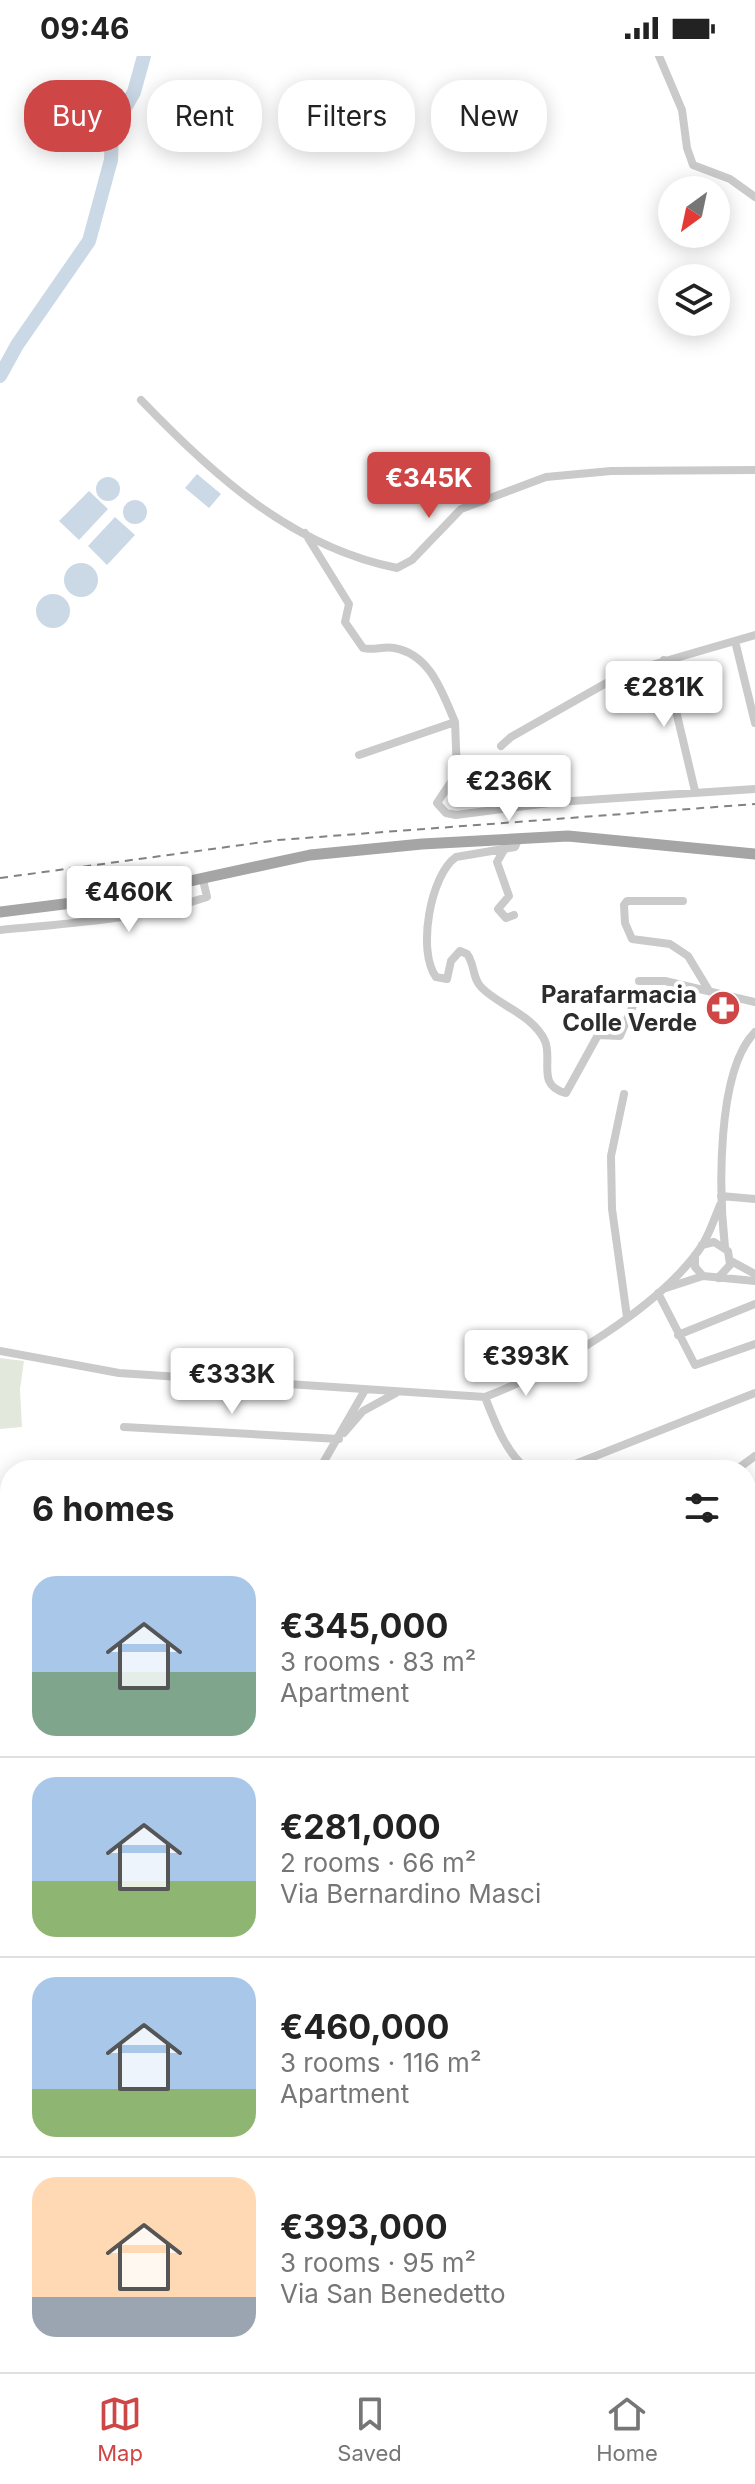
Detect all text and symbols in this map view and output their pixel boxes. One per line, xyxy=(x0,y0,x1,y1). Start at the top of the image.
text: 09:46 xyxy=(40,10,130,46)
chip: Buy xyxy=(24,80,131,152)
chip: Rent xyxy=(147,80,262,152)
chip: Filters xyxy=(278,80,415,152)
chip: New xyxy=(431,80,547,152)
north arrow xyxy=(658,176,730,248)
map controls xyxy=(658,176,730,336)
button: layers xyxy=(658,264,730,336)
pin: €345K xyxy=(373,452,485,520)
text: €345K xyxy=(385,462,473,493)
pin: €281K xyxy=(608,661,720,729)
text: €281K xyxy=(623,671,705,702)
pin: €236K xyxy=(453,755,565,823)
text: €236K xyxy=(466,765,552,796)
pin: €460K xyxy=(73,866,185,934)
text: €460K xyxy=(85,876,173,907)
place label: Parafarmacia Colle Verde xyxy=(541,980,697,1037)
pharmacy icon: Parafarmacia Colle Verde xyxy=(704,989,742,1027)
pin: €393K xyxy=(470,1330,582,1398)
text: €393K xyxy=(483,1340,569,1371)
pin: €333K xyxy=(176,1348,288,1416)
text: €333K xyxy=(189,1358,275,1389)
icon: filters xyxy=(680,1486,724,1530)
text: 6 homes xyxy=(32,1488,174,1529)
text: €345,000 xyxy=(280,1605,448,1646)
icon: home xyxy=(96,1608,192,1704)
text: 3 rooms · 83 m² xyxy=(280,1646,476,1677)
text: Apartment xyxy=(280,1677,409,1708)
text: €281,000 xyxy=(280,1806,441,1847)
icon: home xyxy=(96,1809,192,1905)
text: 2 rooms · 66 m² xyxy=(280,1847,476,1878)
text: Via Bernardino Masci xyxy=(280,1878,541,1909)
text: €460,000 xyxy=(280,2006,449,2047)
icon: home xyxy=(96,2009,192,2105)
text: 3 rooms · 116 m² xyxy=(280,2047,481,2078)
text: Apartment xyxy=(280,2078,409,2109)
text: €393,000 xyxy=(280,2206,448,2247)
icon: home xyxy=(96,2209,192,2305)
text: 3 rooms · 95 m² xyxy=(280,2247,476,2278)
text: Via San Benedetto xyxy=(280,2278,506,2309)
tab: Map xyxy=(97,2392,143,2466)
tab: Saved xyxy=(337,2392,402,2466)
tab: Home xyxy=(596,2392,658,2466)

